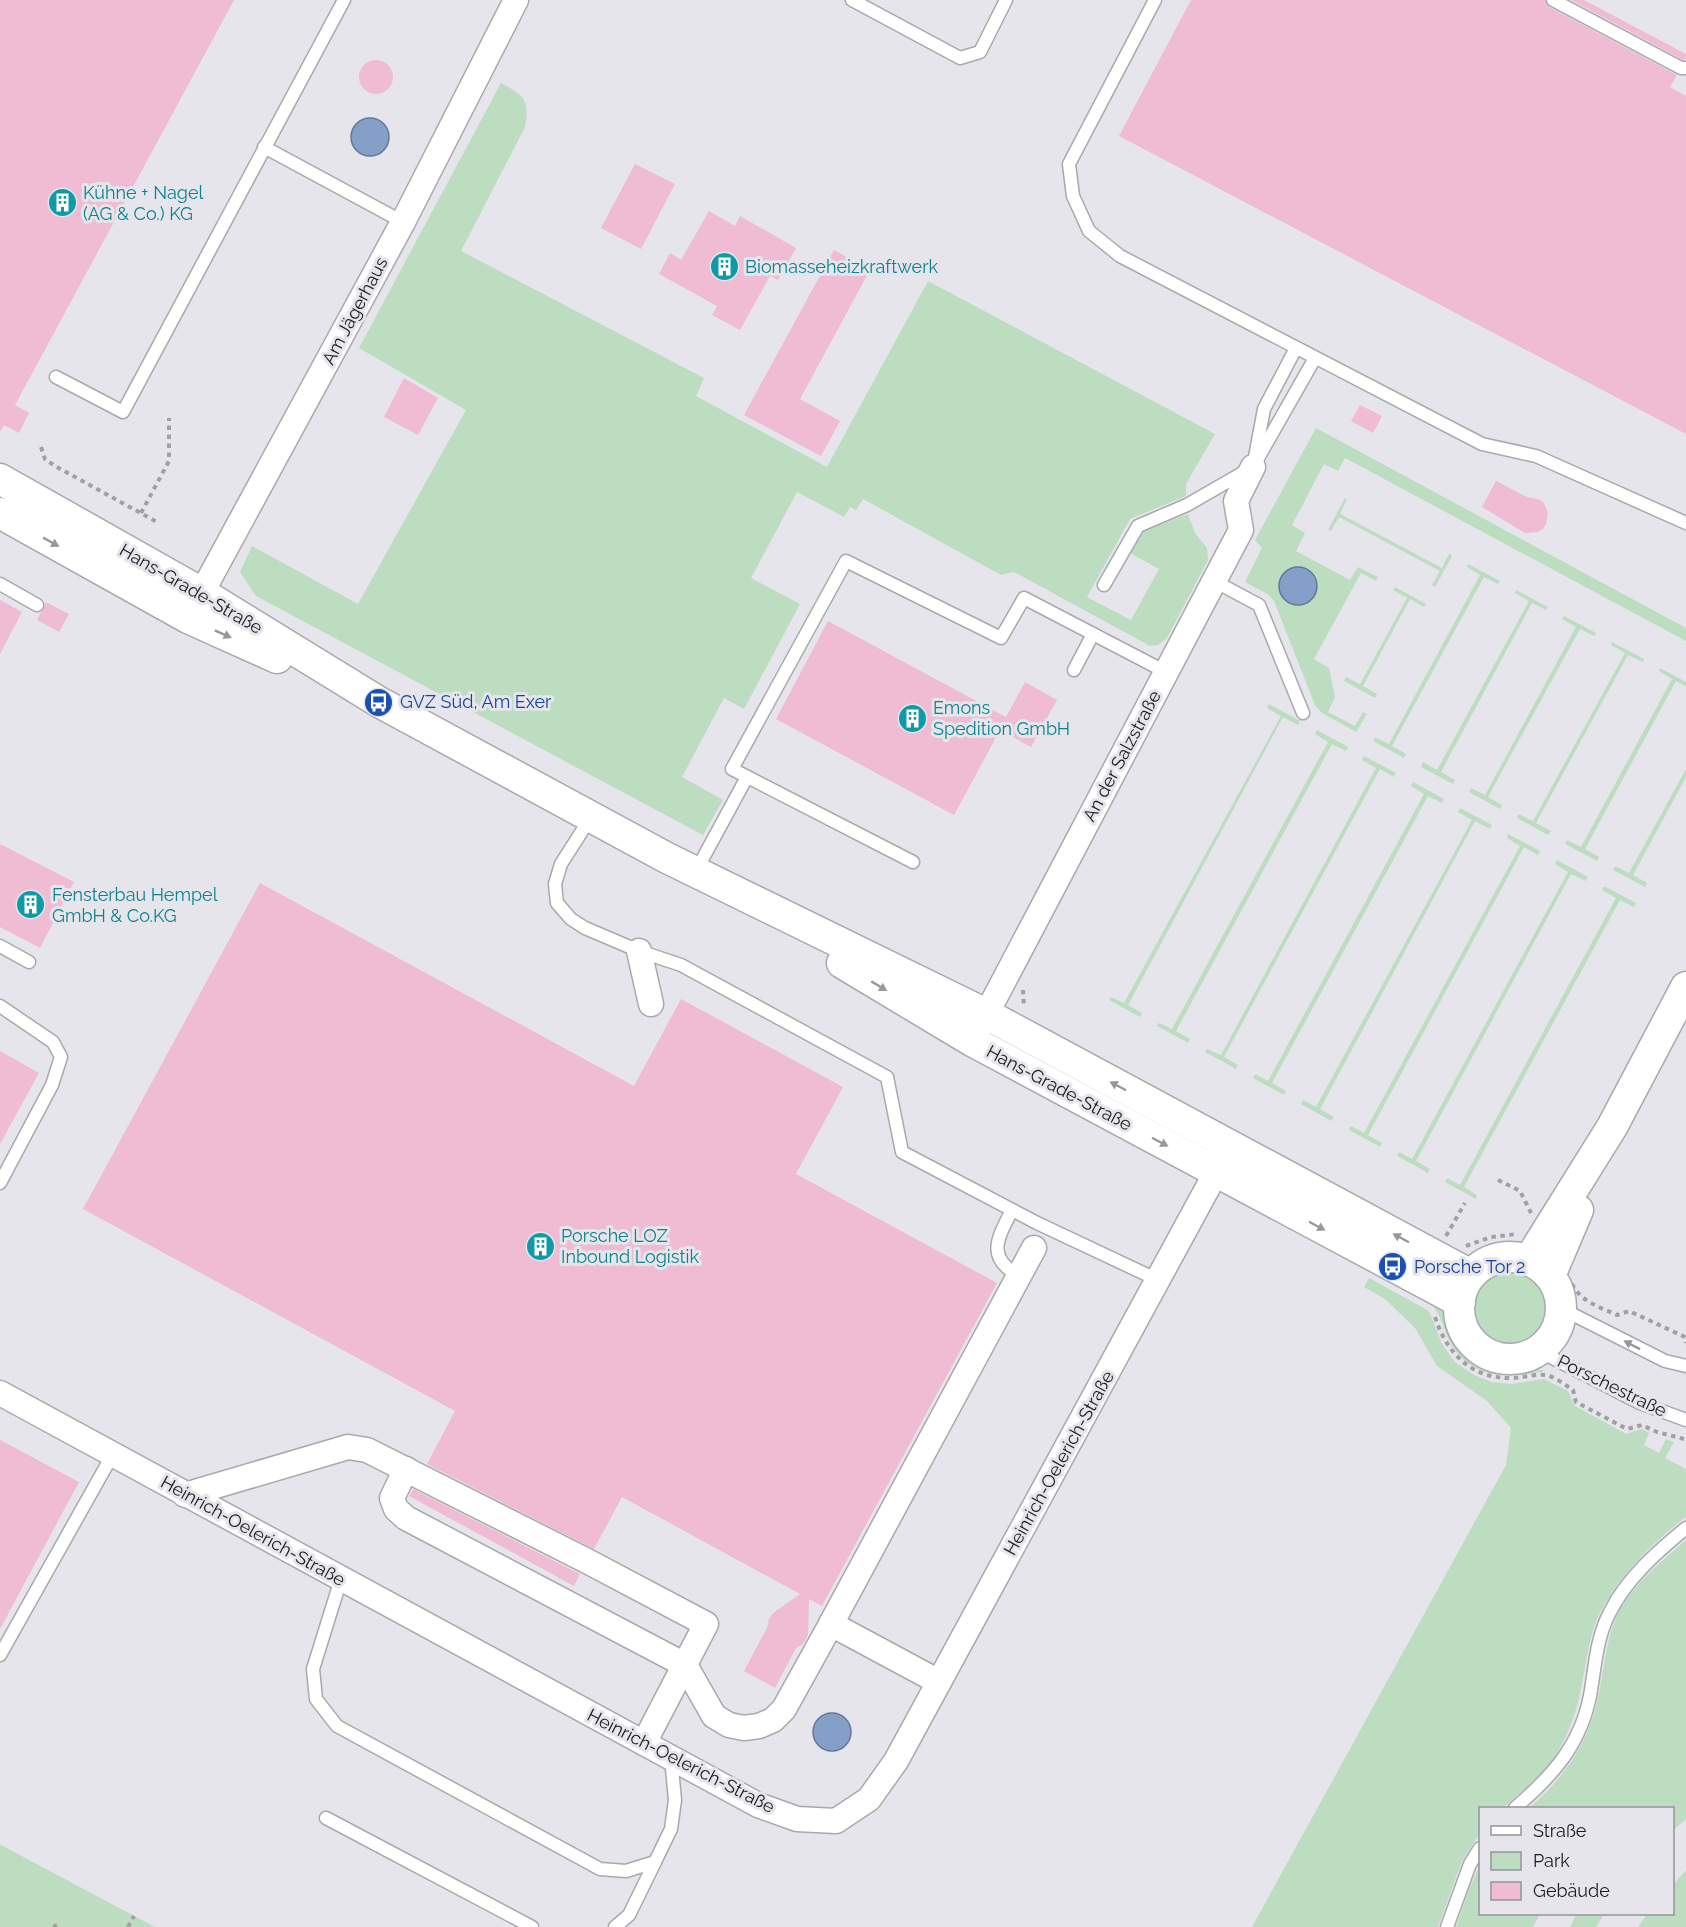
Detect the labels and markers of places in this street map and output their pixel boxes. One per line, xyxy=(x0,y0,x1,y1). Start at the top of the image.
place label: Kühne + Nagel (AG & Co.) KG xyxy=(83,182,203,224)
building icon: Kühne + Nagel (AG & Co.) KG xyxy=(46,187,78,219)
building icon: Biomasseheizkraftwerk xyxy=(708,251,740,283)
place label: Biomasseheizkraftwerk xyxy=(745,256,938,277)
bus stop icon: GVZ Süd, Am Exer xyxy=(363,686,395,718)
place label: GVZ Süd, Am Exer xyxy=(400,691,552,712)
place label: Emons Spedition GmbH xyxy=(933,697,1070,739)
building icon: Emons Spedition GmbH xyxy=(896,702,928,734)
place label: Fensterbau Hempel GmbH & Co.KG xyxy=(52,884,218,926)
building icon: Fensterbau Hempel GmbH & Co.KG xyxy=(15,889,47,921)
place label: Porsche LOZ Inbound Logistik xyxy=(561,1225,699,1267)
building icon: Porsche LOZ Inbound Logistik xyxy=(524,1230,556,1262)
bus stop icon: Porsche Tor 2 xyxy=(1377,1251,1409,1283)
place label: Porsche Tor 2 xyxy=(1414,1256,1525,1277)

